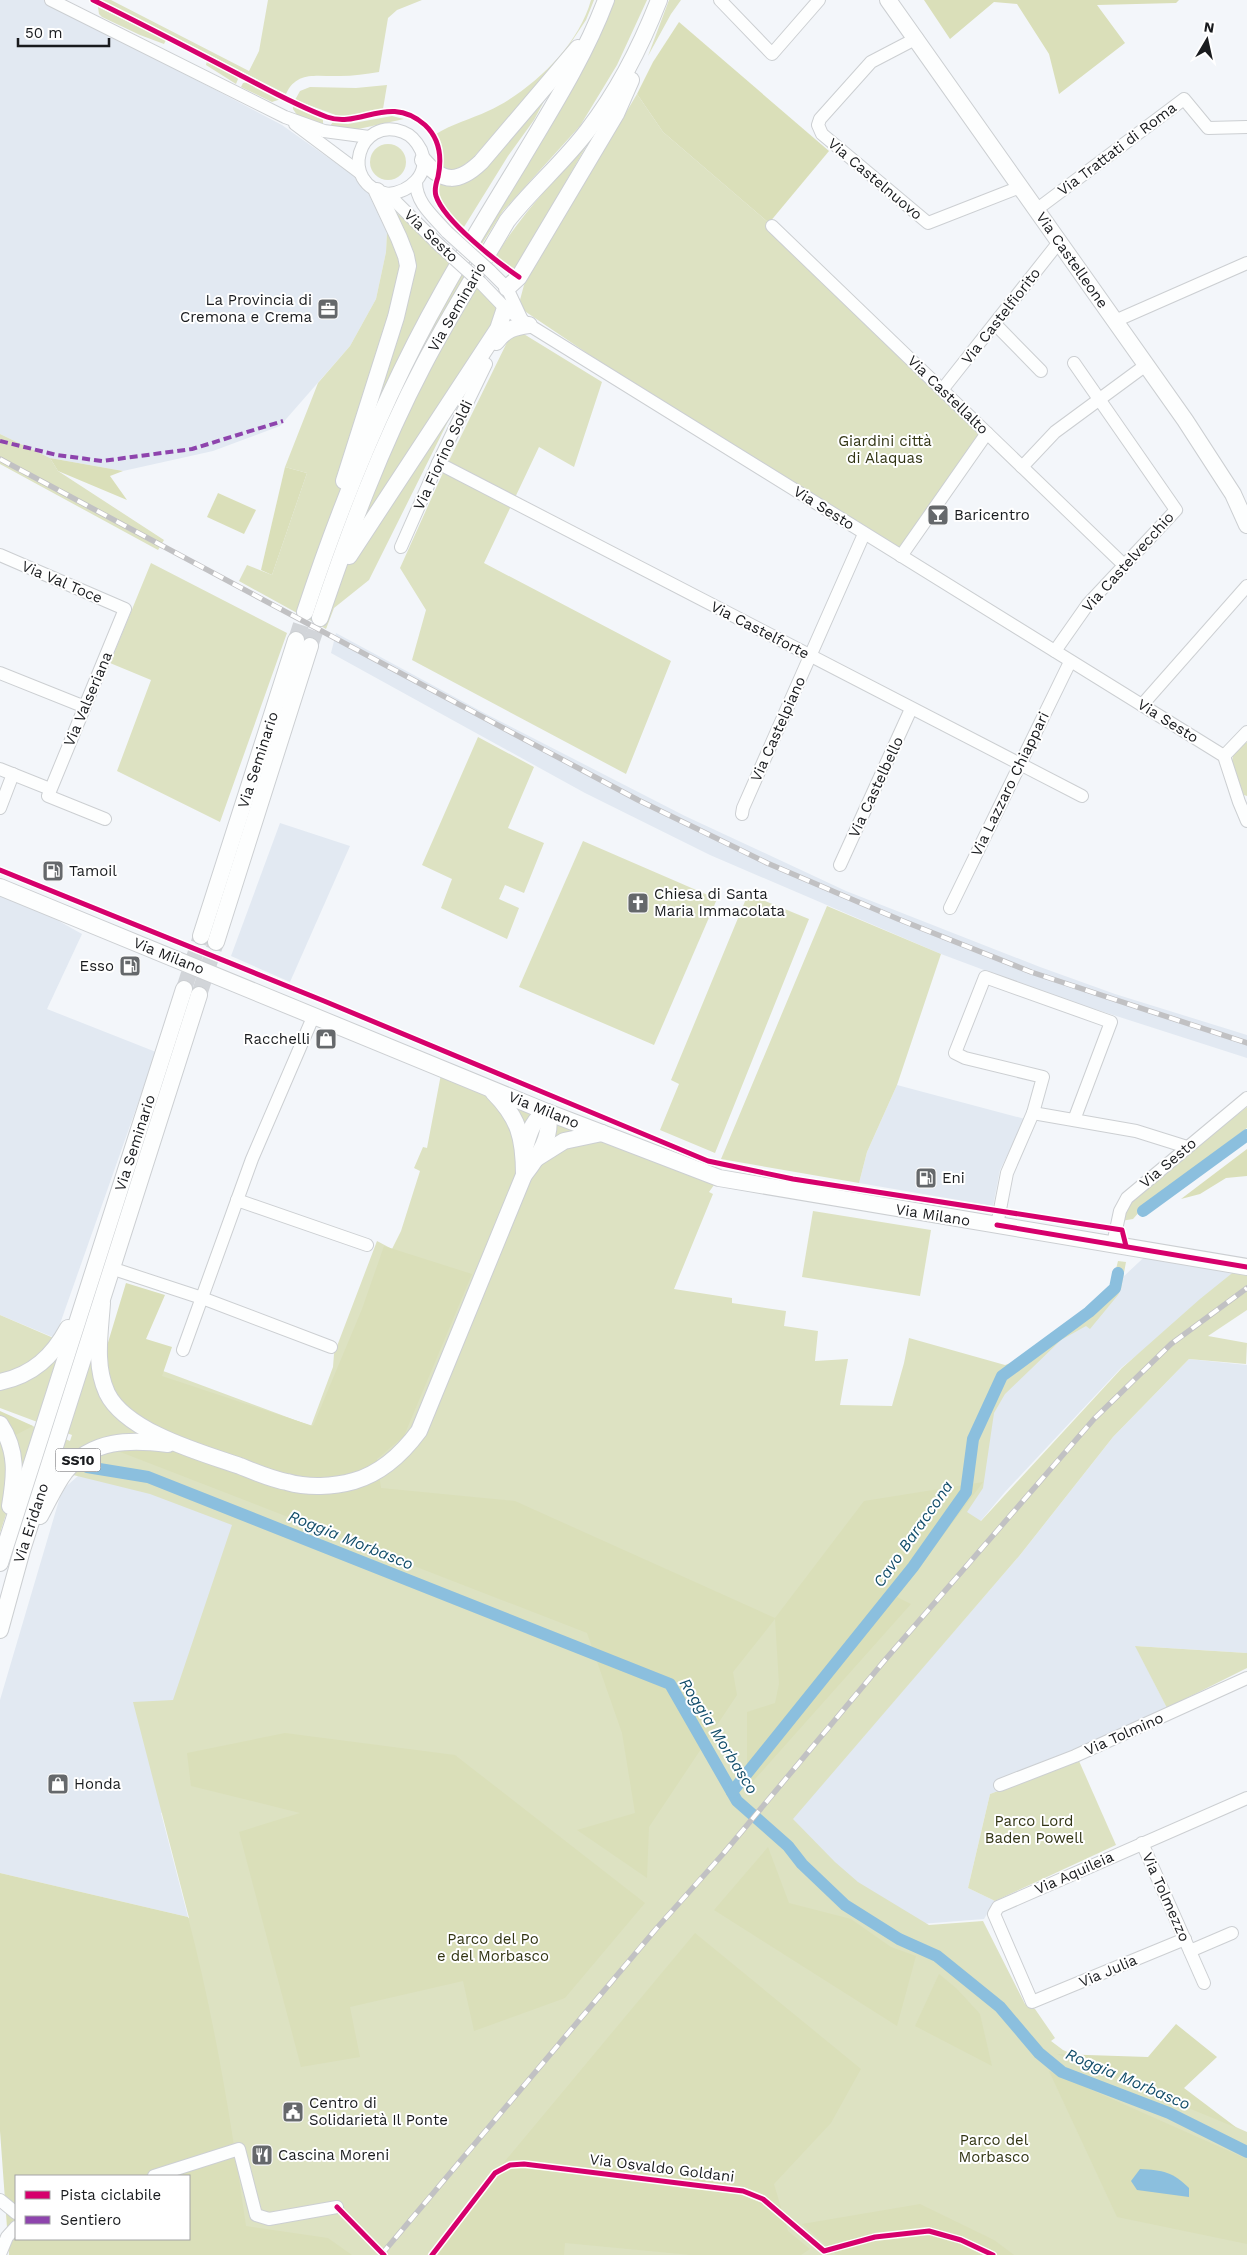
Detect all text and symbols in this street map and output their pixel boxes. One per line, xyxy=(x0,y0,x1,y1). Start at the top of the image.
scale bar xyxy=(18,15,109,47)
north arrow xyxy=(1182,15,1232,65)
text: N xyxy=(1203,18,1215,36)
text: 50 m xyxy=(25,24,62,42)
street label: Via Trattati di Roma xyxy=(1054,98,1180,199)
street label: Via Castelnuovo xyxy=(824,134,926,224)
street label: Via Sesto xyxy=(400,206,462,266)
street label: Via Castelleone xyxy=(1032,208,1112,312)
street label: Via Seminario xyxy=(424,259,490,355)
street label: Via Castelfiorito xyxy=(958,264,1044,368)
place label: La Provincia di Cremona e Crema xyxy=(180,291,313,326)
office icon: La Provincia di Cremona e Crema xyxy=(316,297,340,321)
street label: Via Castellalto xyxy=(904,352,992,438)
street label: Via Fiorino Soldi xyxy=(410,397,476,513)
park label: Giardini città di Alaquas xyxy=(838,432,932,467)
street label: Via Sesto xyxy=(790,482,858,534)
bar icon: Baricentro xyxy=(926,503,950,527)
place label: Baricentro xyxy=(954,506,1030,524)
street label: Via Castelvecchio xyxy=(1078,508,1178,616)
street label: Via Val Toce xyxy=(19,557,105,607)
street label: Via Castelforte xyxy=(708,597,812,663)
street label: Via Valseriana xyxy=(60,648,116,749)
street label: Via Castelpiano xyxy=(747,674,809,784)
street label: Via Sesto xyxy=(1134,695,1202,747)
street label: Via Seminario xyxy=(234,709,282,811)
street label: Via Lazzaro Chiappari xyxy=(967,709,1053,859)
street label: Via Castelbello xyxy=(845,734,907,840)
fuel station icon: Tamoil xyxy=(41,859,65,883)
place label: Tamoil xyxy=(69,862,117,880)
place label: Chiesa di Santa Maria Immacolata xyxy=(654,885,785,920)
church icon: Chiesa di Santa Maria Immacolata xyxy=(626,891,650,915)
street label: Via Milano xyxy=(131,934,207,978)
fuel station icon: Esso xyxy=(118,954,142,978)
place label: Esso xyxy=(80,957,114,975)
shop icon: Racchelli xyxy=(314,1027,338,1051)
place label: Racchelli xyxy=(244,1030,310,1048)
street label: Via Milano xyxy=(506,1088,582,1132)
street label: Via Seminario xyxy=(111,1092,159,1194)
street label: Via Sesto xyxy=(1136,1134,1200,1192)
fuel station icon: Eni xyxy=(914,1166,938,1190)
place label: Eni xyxy=(942,1169,965,1187)
street label: Via Milano xyxy=(894,1200,972,1230)
road number: SS10 xyxy=(56,1448,100,1472)
water label: Cavo Baraccona xyxy=(869,1477,957,1591)
street label: Via Eridano xyxy=(10,1481,52,1565)
water label: Roggia Morbasco xyxy=(286,1506,416,1574)
water label: Roggia Morbasco xyxy=(676,1674,762,1798)
street label: Via Tolmino xyxy=(1082,1709,1166,1759)
shop icon: Honda xyxy=(46,1772,70,1796)
place label: Honda xyxy=(74,1775,122,1793)
park label: Parco Lord Baden Powell xyxy=(985,1812,1084,1847)
street label: Via Aquileia xyxy=(1032,1847,1117,1898)
street label: Via Tolmezzo xyxy=(1138,1850,1194,1944)
park label: Parco del Po e del Morbasco xyxy=(437,1930,549,1965)
street label: Via Julia xyxy=(1076,1951,1140,1991)
water label: Roggia Morbasco xyxy=(1063,2044,1193,2114)
place label: Centro di Solidarietà Il Ponte xyxy=(309,2094,448,2129)
public building icon: Centro di Solidarietà Il Ponte xyxy=(281,2100,305,2124)
park label: Parco del Morbasco xyxy=(958,2131,1030,2166)
restaurant icon: Cascina Moreni xyxy=(250,2143,274,2167)
place label: Cascina Moreni xyxy=(278,2146,389,2164)
street label: Via Osvaldo Goldani xyxy=(589,2150,735,2186)
legend xyxy=(15,2175,190,2240)
text: Pista ciclabile xyxy=(60,2186,161,2204)
text: Sentiero xyxy=(60,2211,121,2229)

